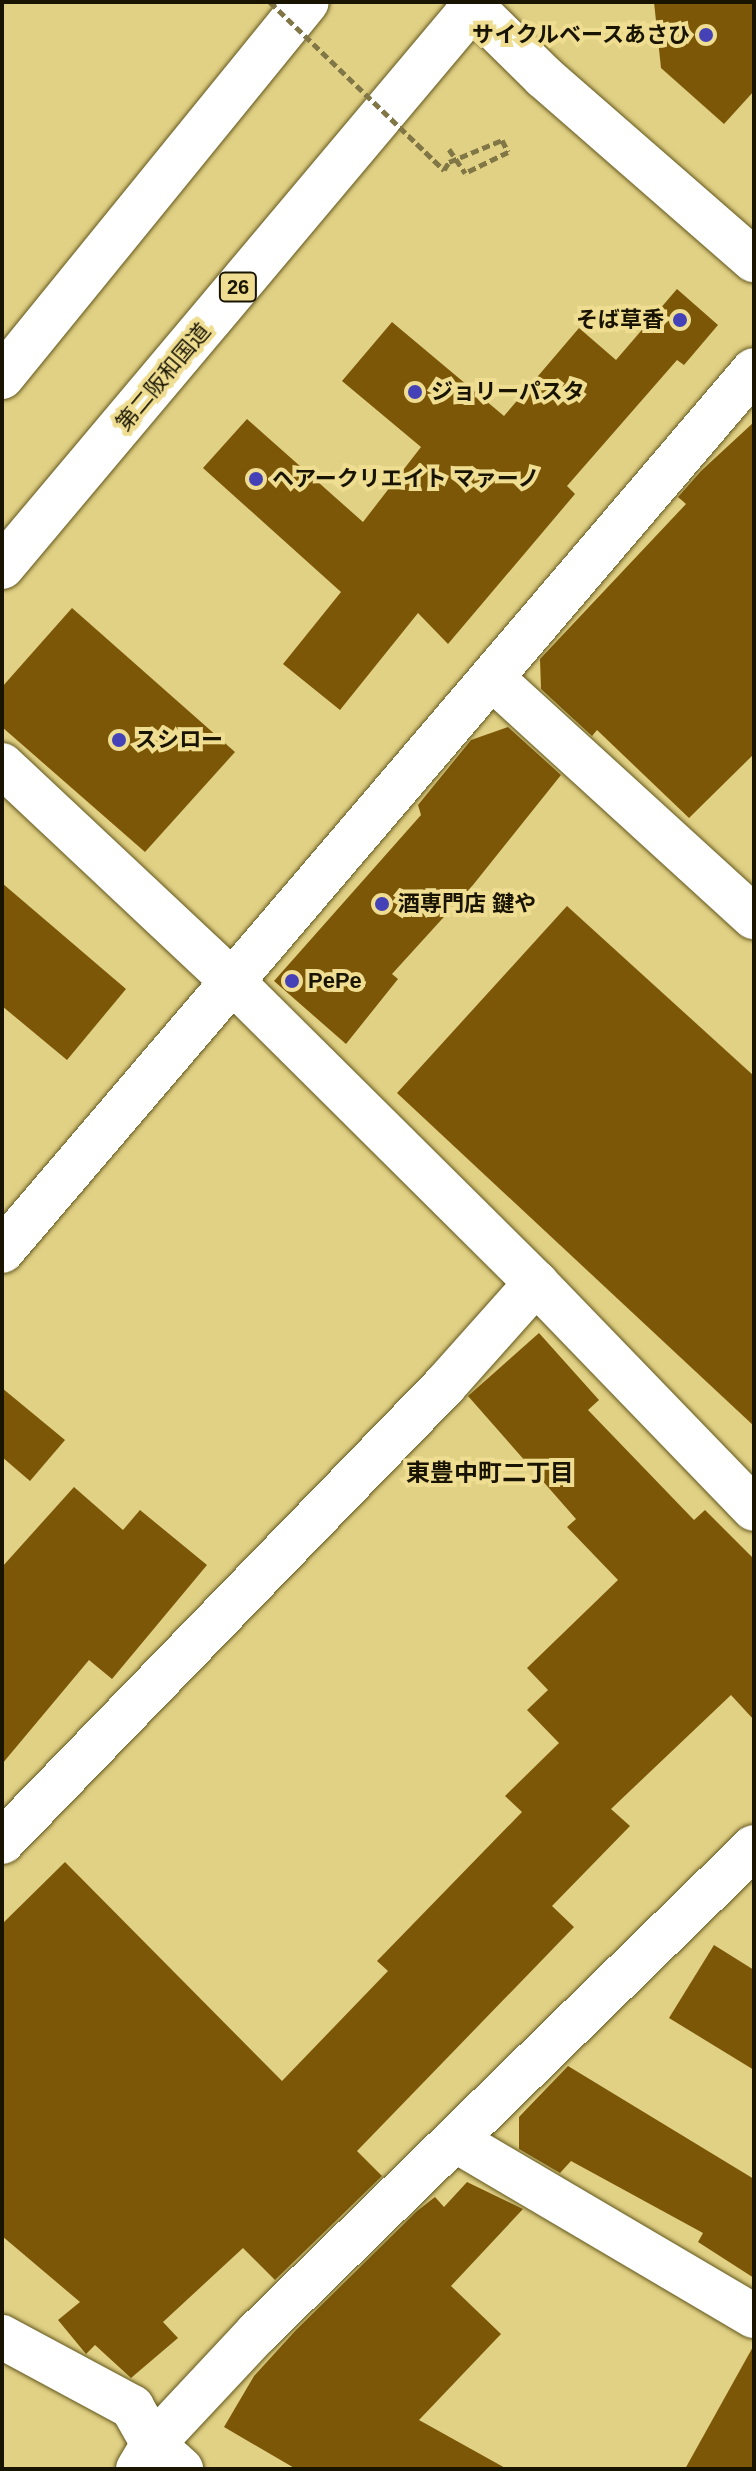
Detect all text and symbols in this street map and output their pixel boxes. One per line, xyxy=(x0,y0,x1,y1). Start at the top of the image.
place label: サイクルベースあさひ xyxy=(470,22,690,48)
marker: サイクルベースあさひ xyxy=(697,26,715,44)
road number: 26 xyxy=(218,271,258,303)
place label: そば草香 xyxy=(576,307,664,333)
marker: そば草香 xyxy=(671,311,689,329)
street label: 第二阪和国道 xyxy=(110,318,216,436)
place label: ジョリーパスタ xyxy=(431,379,585,405)
marker: ジョリーパスタ xyxy=(406,383,424,401)
place label: ヘアークリエイト マァーノ xyxy=(272,466,541,492)
marker: ヘアークリエイト マァーノ xyxy=(247,470,265,488)
place label: スシロー xyxy=(135,727,223,753)
marker: スシロー xyxy=(110,731,128,749)
place label: 酒専門店 鍵や xyxy=(398,891,536,917)
marker: 酒専門店 鍵や xyxy=(373,895,391,913)
place label: PePe xyxy=(308,968,362,994)
marker: PePe xyxy=(283,972,301,990)
district label: 東豊中町二丁目 xyxy=(406,1459,574,1487)

